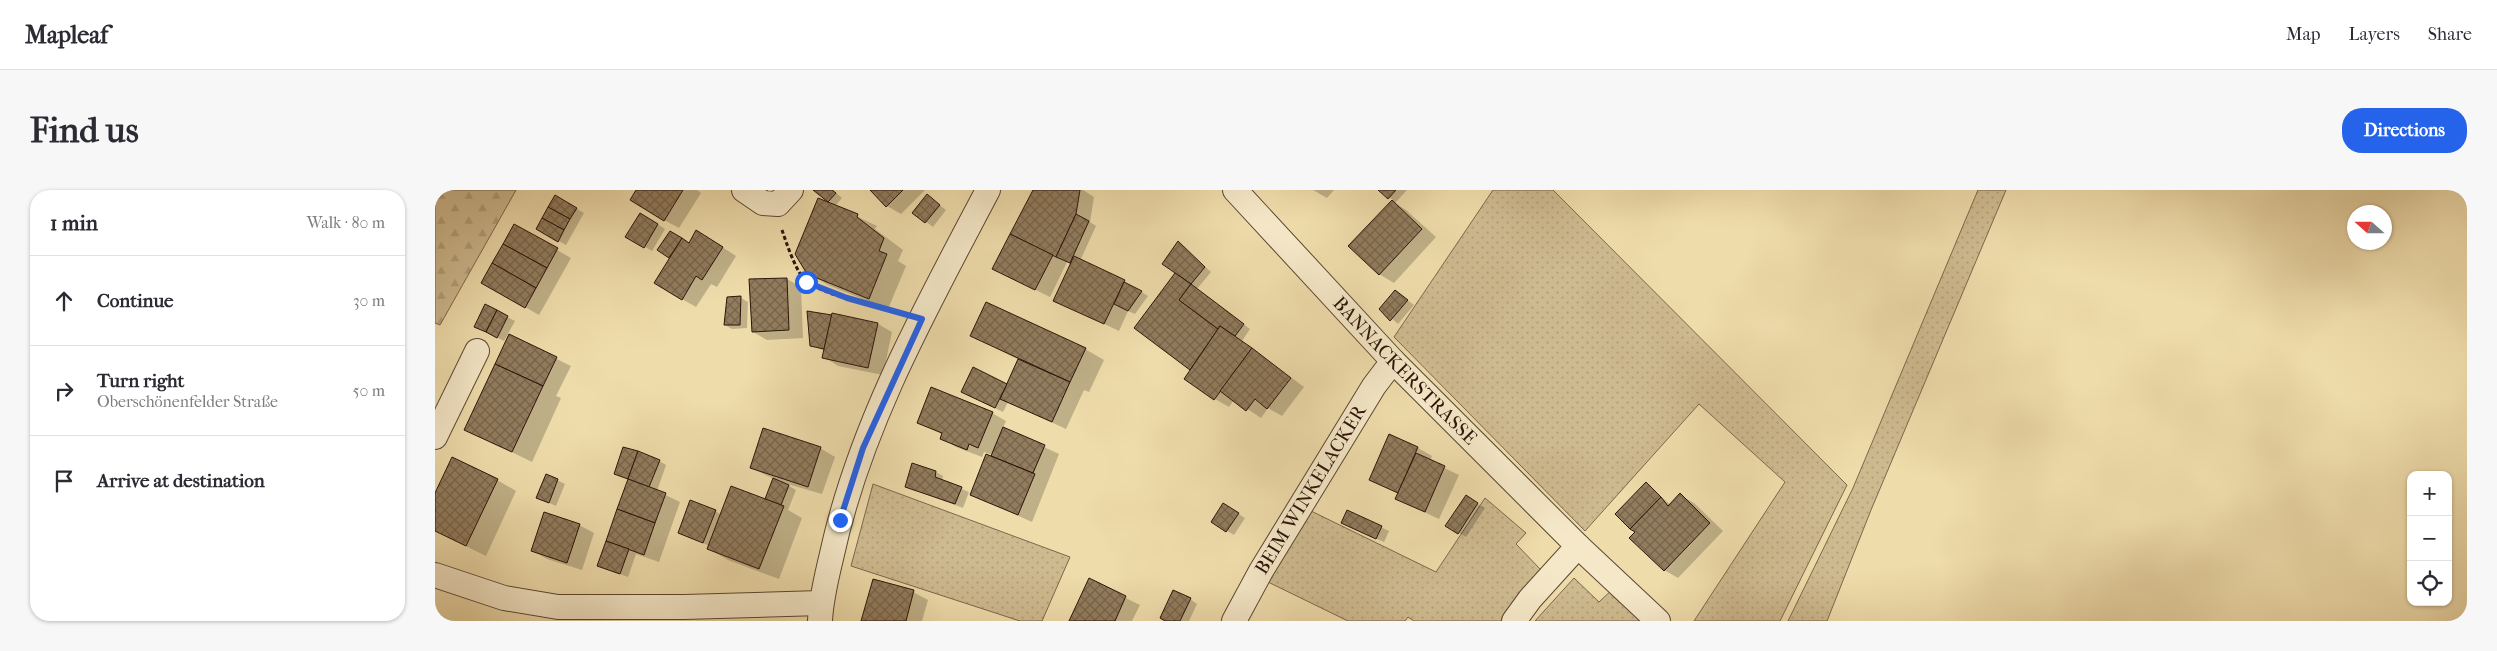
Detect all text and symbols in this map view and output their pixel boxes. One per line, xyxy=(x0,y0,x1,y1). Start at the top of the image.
text: Mapleaf xyxy=(25,21,108,49)
text: Map xyxy=(2286,24,2320,45)
text: Layers xyxy=(2348,24,2400,45)
text: Share xyxy=(2428,24,2472,45)
button: Directions xyxy=(2342,108,2467,153)
text: Find us xyxy=(30,110,139,151)
north arrow xyxy=(2347,205,2392,250)
text: 1 min xyxy=(50,211,98,235)
text: Walk · 80 m xyxy=(307,213,385,232)
route start xyxy=(795,271,818,294)
icon: ahead xyxy=(50,287,78,315)
text: Continue xyxy=(97,290,173,312)
text: 30 m xyxy=(353,291,385,310)
street label: BANNACKERSTRASSE xyxy=(1328,292,1481,449)
text: Turn right xyxy=(97,370,184,392)
icon: right xyxy=(50,377,78,405)
text: 50 m xyxy=(353,381,385,400)
text: Oberschönenfelder Straße xyxy=(97,392,278,411)
street label: BEIM WINKELACKER xyxy=(1251,400,1371,578)
icon: arrive xyxy=(50,467,78,495)
text: Arrive at destination xyxy=(97,470,265,492)
map controls xyxy=(2407,471,2452,606)
button: + xyxy=(2407,471,2452,516)
route end xyxy=(829,509,852,532)
button: − xyxy=(2407,516,2452,561)
button: locate xyxy=(2407,561,2452,606)

